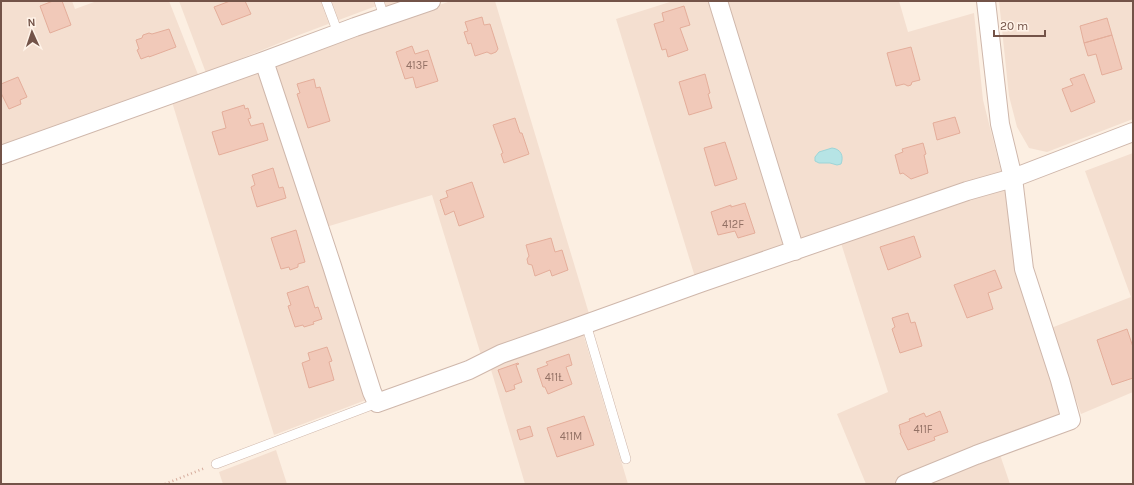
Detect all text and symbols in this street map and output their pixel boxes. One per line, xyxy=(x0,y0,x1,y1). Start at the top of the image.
north arrow xyxy=(12,12,52,52)
scale bar xyxy=(994,12,1045,38)
text: N xyxy=(27,16,36,29)
text: 20 m xyxy=(1000,19,1028,33)
house number: 413F xyxy=(406,59,428,72)
house number: 412F xyxy=(722,218,744,231)
house number: 411Ł xyxy=(545,371,564,384)
house number: 411F xyxy=(913,423,933,436)
house number: 411M xyxy=(560,430,582,443)

